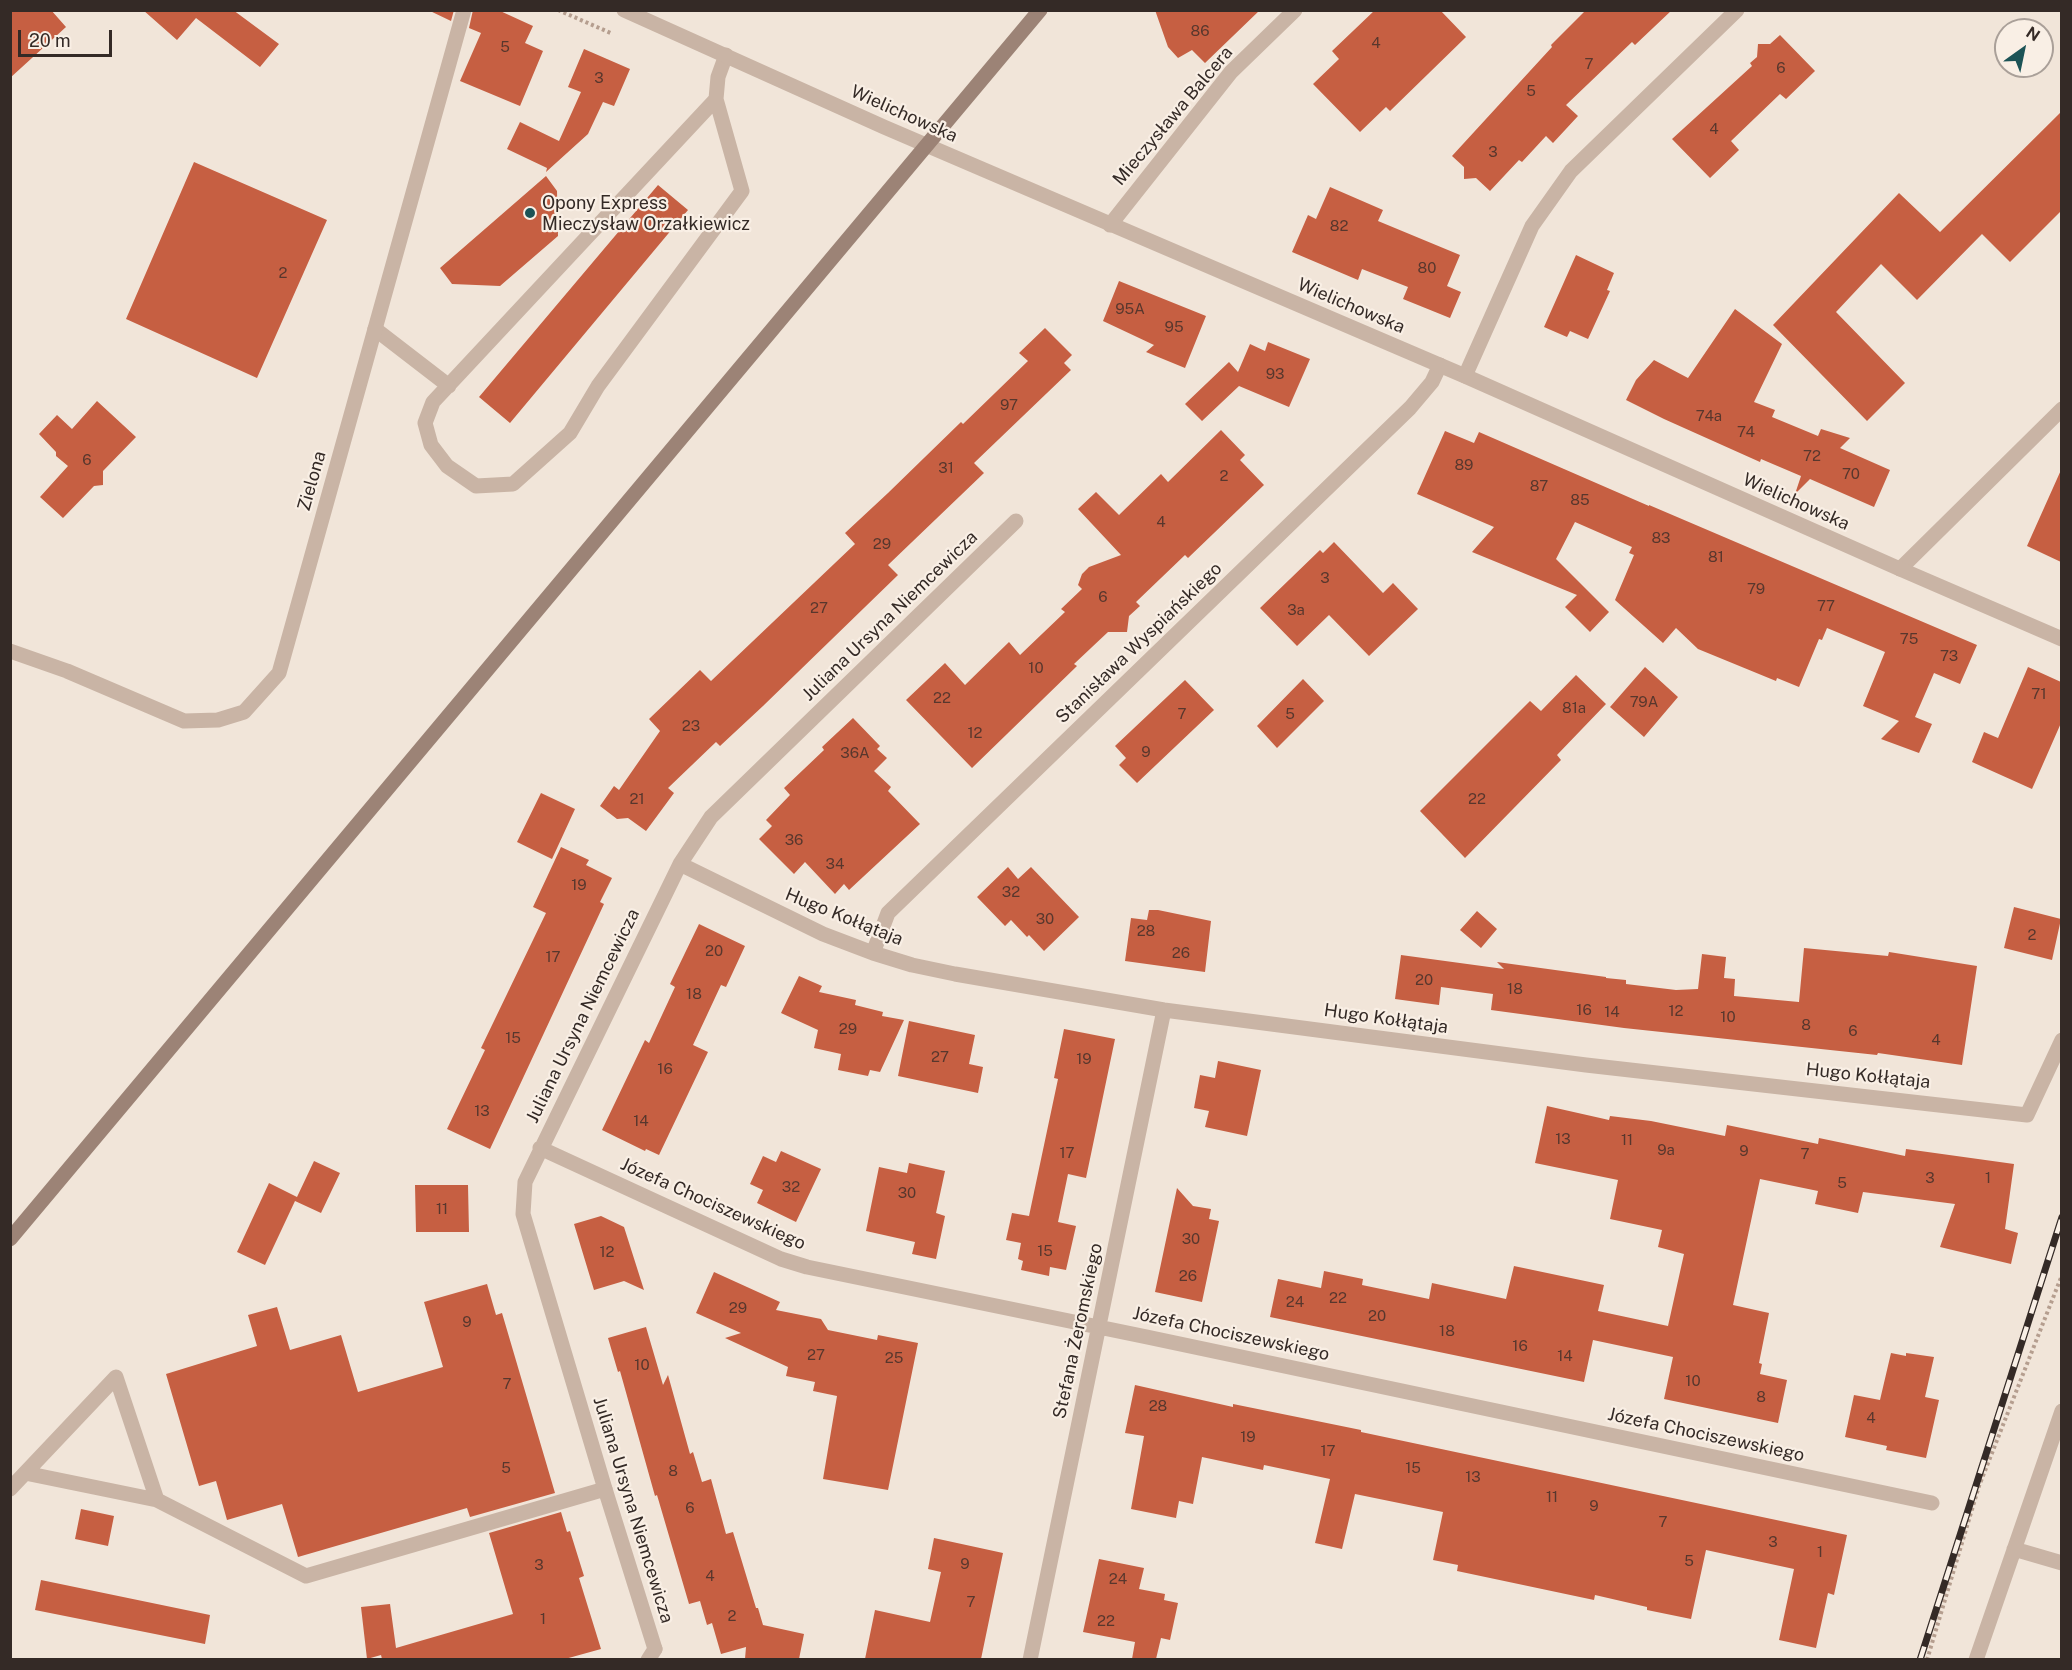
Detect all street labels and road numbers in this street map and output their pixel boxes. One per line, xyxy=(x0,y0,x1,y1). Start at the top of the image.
street label: Mieczysława Balcera xyxy=(1109,42,1237,190)
street label: Wielichowska xyxy=(847,81,961,147)
street label: Wielichowska xyxy=(1294,274,1408,338)
street label: Zielona xyxy=(293,449,331,513)
street label: Wielichowska xyxy=(1739,469,1853,535)
street label: Juliana Ursyna Niemcewicza xyxy=(798,526,982,706)
street label: Stanisława Wyspiańskiego xyxy=(1051,558,1227,728)
street label: Hugo Kołłątaja xyxy=(782,884,906,950)
street label: Juliana Ursyna Niemcewicza xyxy=(522,906,644,1126)
street label: Hugo Kołłątaja xyxy=(1323,1000,1449,1038)
street label: Hugo Kołłątaja xyxy=(1805,1059,1931,1093)
street label: Józefa Chociszewskiego xyxy=(617,1153,809,1255)
street label: Stefana Żeromskiego xyxy=(1049,1241,1107,1421)
street label: Józefa Chociszewskiego xyxy=(1131,1303,1331,1365)
street label: Juliana Ursyna Niemcewicza xyxy=(588,1394,678,1626)
street label: Józefa Chociszewskiego xyxy=(1606,1404,1806,1466)

